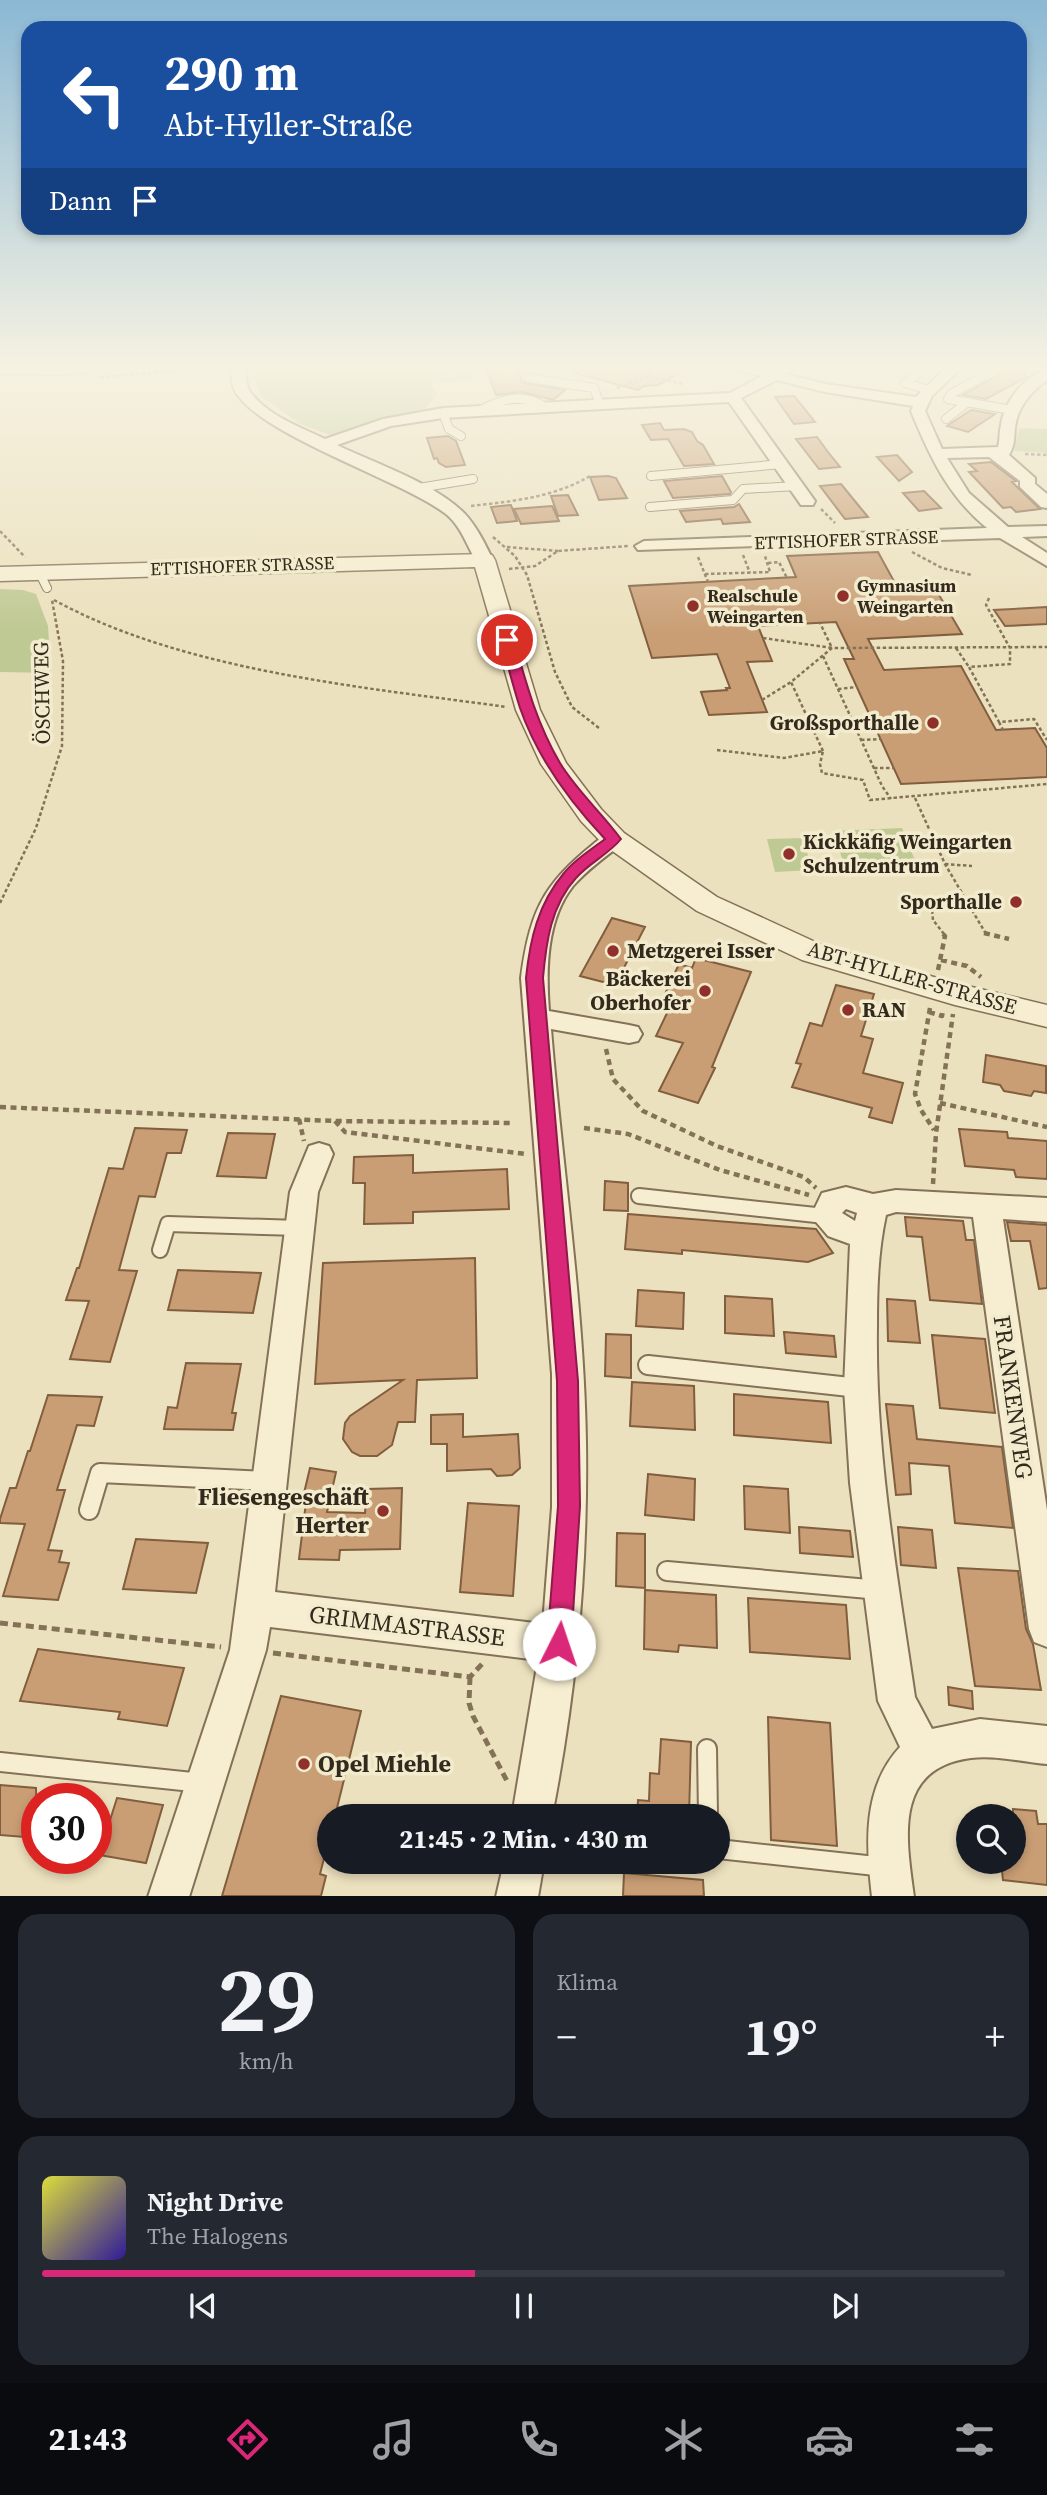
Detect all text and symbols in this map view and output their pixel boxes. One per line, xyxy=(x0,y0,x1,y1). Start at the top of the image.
text: 290 m xyxy=(164,39,299,106)
icon: left xyxy=(49,49,140,140)
text: Abt-Hyller-Straße xyxy=(164,103,413,147)
icon: arrive xyxy=(126,182,164,220)
text: Dann xyxy=(49,183,112,219)
street label: ETTISHOFER STRASSE xyxy=(753,524,939,555)
street label: ETTISHOFER STRASSE xyxy=(149,550,335,581)
place label: Gymnasium Weingarten xyxy=(857,573,956,619)
place label: Realschule Weingarten xyxy=(707,583,804,629)
marker: Gymnasium Weingarten xyxy=(835,588,851,604)
marker: Realschule Weingarten xyxy=(685,598,701,614)
pin xyxy=(477,610,537,670)
icon: arrive xyxy=(488,621,526,659)
street label: ÖSCHWEG xyxy=(26,641,57,745)
place label: Großsporthalle xyxy=(770,708,919,737)
marker: Großsporthalle xyxy=(925,715,941,731)
place label: Kickkäfig Weingarten Schulzentrum xyxy=(803,827,1012,880)
marker: Kickkäfig Weingarten Schulzentrum xyxy=(781,846,797,862)
place label: Sporthalle xyxy=(900,887,1002,916)
marker: Sporthalle xyxy=(1008,894,1024,910)
street label: ABT-HYLLER-STRASSE xyxy=(804,934,1020,1021)
place label: Metzgerei Isser xyxy=(627,936,775,965)
marker: Metzgerei Isser xyxy=(605,943,621,959)
place label: Bäckerei Oberhofer xyxy=(590,964,691,1017)
marker: Bäckerei Oberhofer xyxy=(697,983,713,999)
place label: RAN xyxy=(862,995,906,1024)
marker: RAN xyxy=(840,1002,856,1018)
street label: FRANKENWEG xyxy=(986,1313,1041,1481)
place label: Fliesengeschäft Herter xyxy=(198,1480,370,1541)
marker: Fliesengeschäft Herter xyxy=(375,1503,391,1519)
street label: GRIMMASTRASSE xyxy=(307,1597,507,1654)
position arrow xyxy=(522,1607,596,1681)
place label: Opel Miehle xyxy=(318,1747,451,1780)
marker: Opel Miehle xyxy=(296,1756,312,1772)
speed limit sign: 30 xyxy=(21,1783,112,1874)
map controls xyxy=(956,1804,1026,1874)
button: search xyxy=(956,1804,1026,1874)
text: 21:45 · 2 Min. · 430 m xyxy=(399,1821,648,1857)
text: 29 xyxy=(217,1937,316,2061)
text: Klima xyxy=(557,1966,618,1998)
text: 19° xyxy=(744,2001,817,2072)
text: − xyxy=(557,2011,577,2063)
text: + xyxy=(985,2011,1005,2063)
text: km/h xyxy=(239,2045,294,2077)
text: Night Drive xyxy=(147,2184,283,2220)
text: The Halogens xyxy=(147,2220,288,2252)
icon: previous xyxy=(184,2287,222,2325)
icon: pause xyxy=(505,2287,543,2325)
icon: next xyxy=(826,2287,864,2325)
icon: directions xyxy=(223,2415,272,2464)
icon: music xyxy=(369,2415,418,2464)
icon: phone xyxy=(514,2415,563,2464)
icon: climate xyxy=(659,2415,708,2464)
icon: car xyxy=(805,2415,854,2464)
icon: filters xyxy=(950,2415,999,2464)
text: 21:43 xyxy=(48,2417,127,2461)

